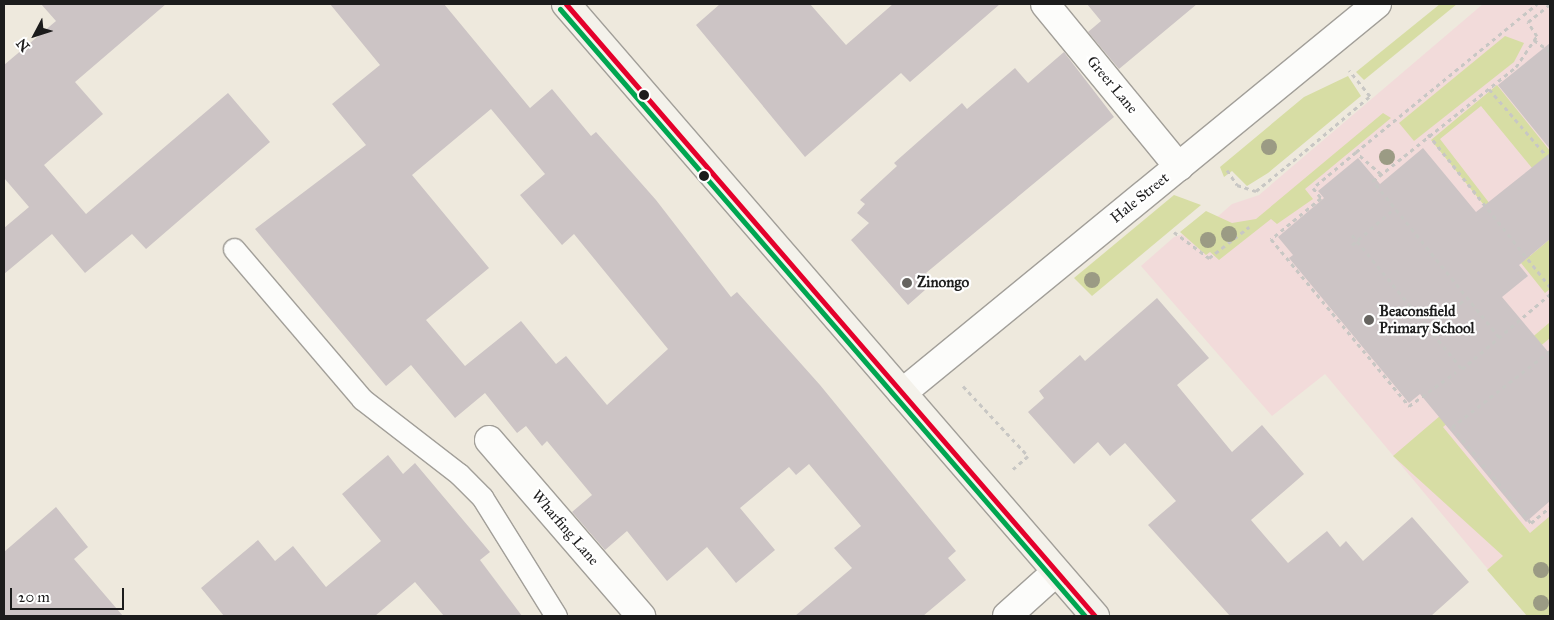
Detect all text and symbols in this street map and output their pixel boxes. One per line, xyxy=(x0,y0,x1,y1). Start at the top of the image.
north arrow xyxy=(10,10,60,60)
text: N xyxy=(13,35,33,55)
street label: Greer Lane xyxy=(1083,53,1141,117)
unlabelled marker xyxy=(639,90,649,100)
street label: Hale Street xyxy=(1107,169,1173,227)
unlabelled marker xyxy=(699,171,709,181)
place label: Zinongo xyxy=(917,274,969,292)
marker: Zinongo xyxy=(901,277,913,289)
place label: Beaconsfield Primary School xyxy=(1379,302,1475,337)
marker: Beaconsfield Primary School xyxy=(1363,314,1375,326)
street label: Wharfing Lane xyxy=(528,487,602,569)
scale bar xyxy=(12,578,126,610)
text: 20 m xyxy=(18,588,50,606)

